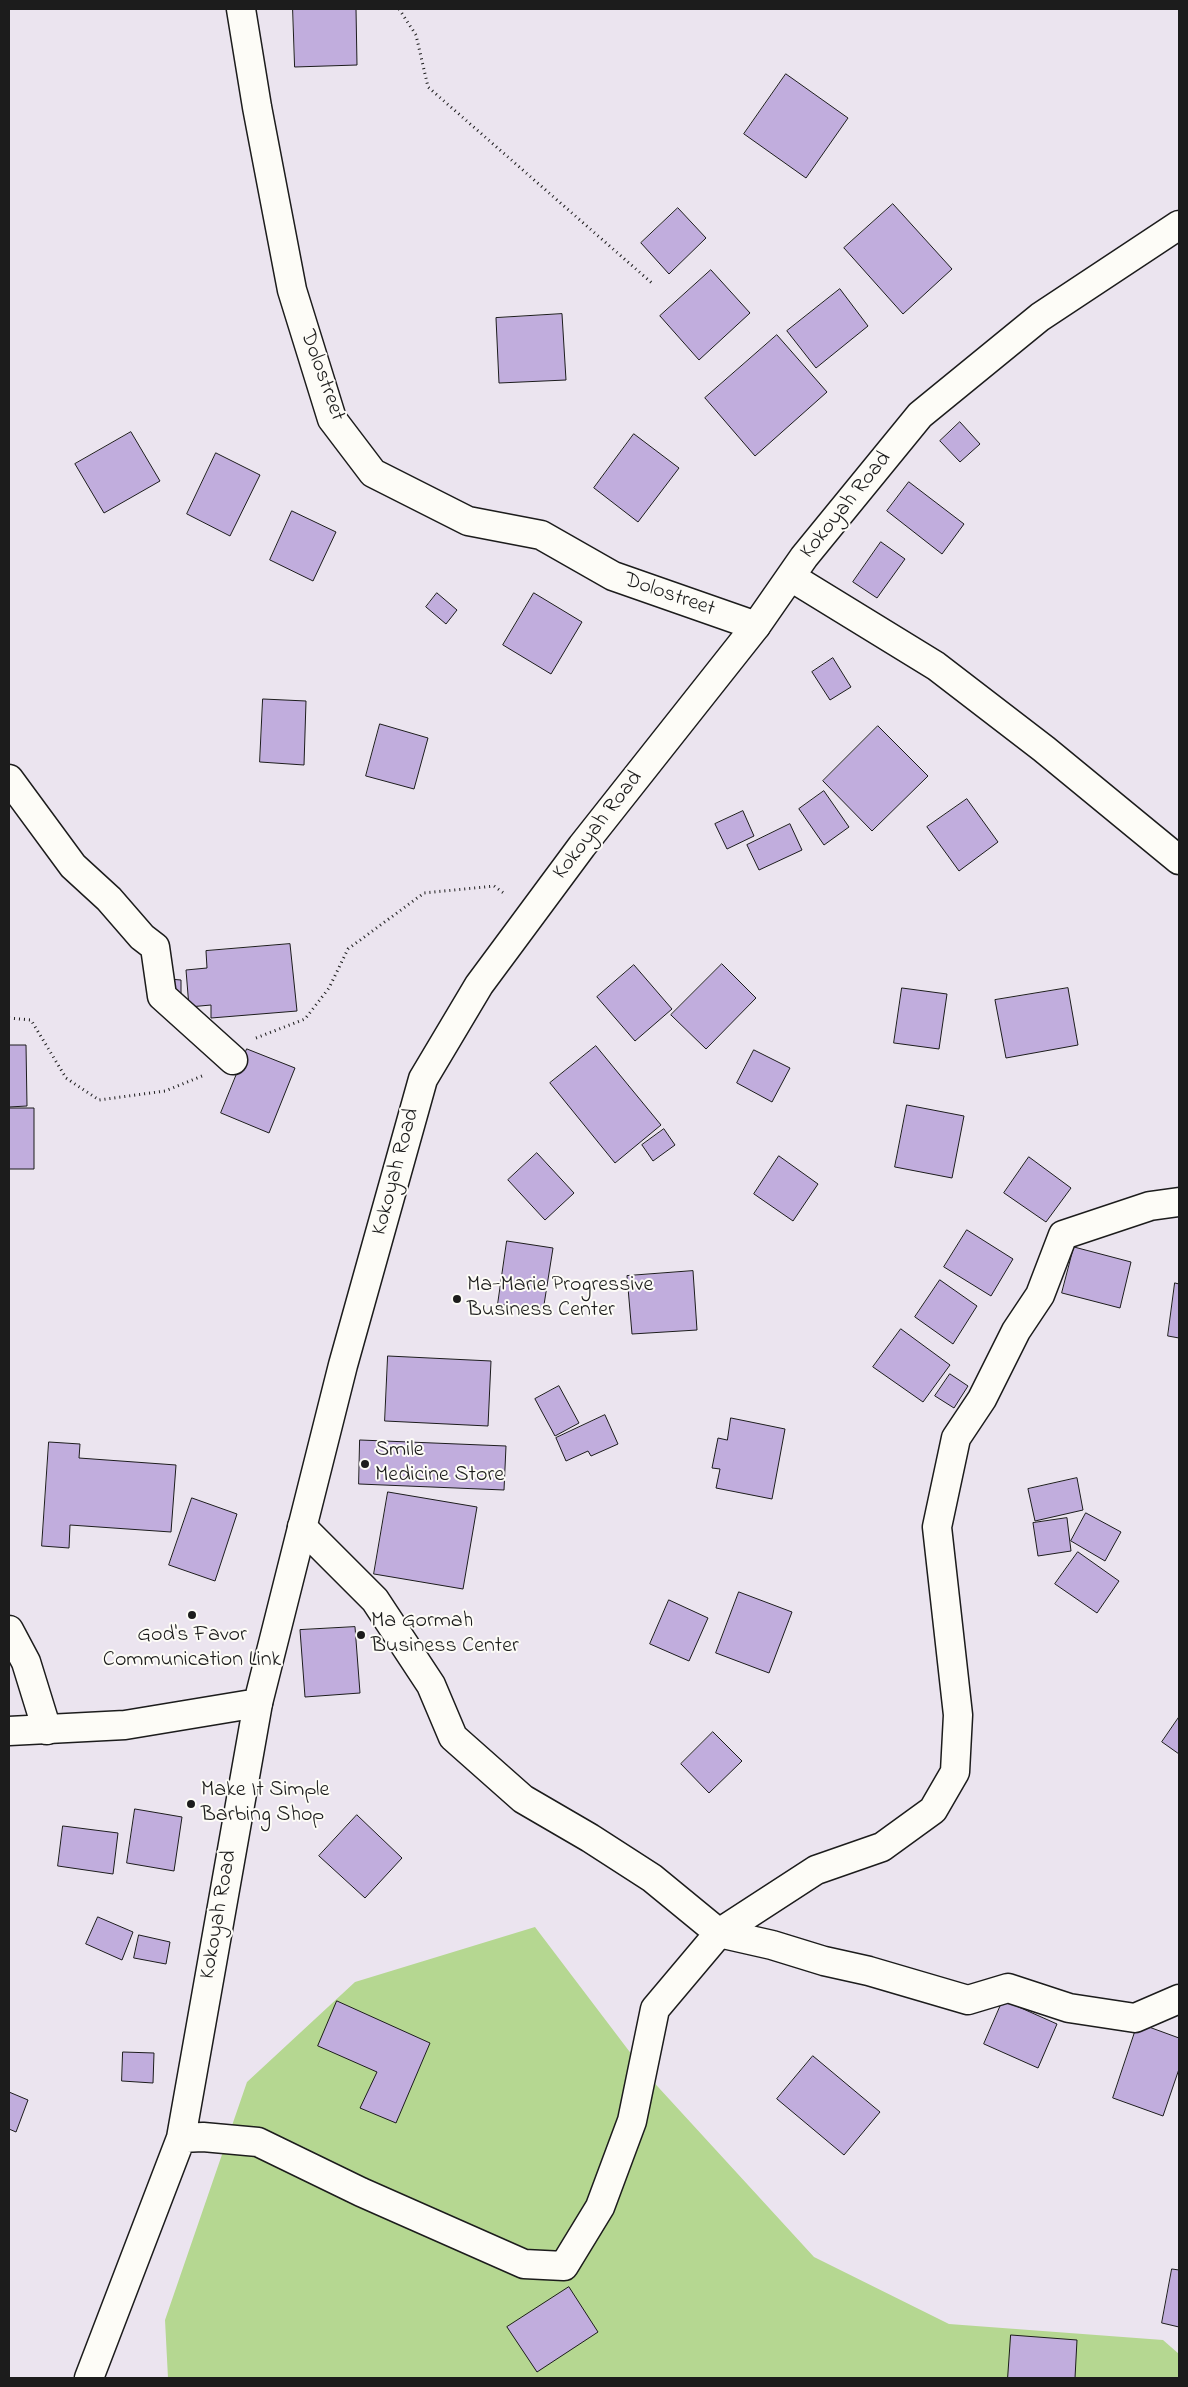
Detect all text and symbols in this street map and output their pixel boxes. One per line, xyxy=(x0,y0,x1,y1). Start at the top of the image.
street label: Dolostreet xyxy=(292,327,350,425)
street label: Kokoyah Road xyxy=(796,447,898,565)
street label: Dolostreet xyxy=(620,568,718,624)
street label: Kokoyah Road xyxy=(548,766,650,886)
street label: Kokoyah Road xyxy=(367,1106,427,1238)
place label: Ma-Marie Progressive Business Center xyxy=(467,1273,653,1324)
marker: Ma-Marie Progressive Business Center xyxy=(451,1293,463,1305)
place label: Smile Medicine Store xyxy=(375,1438,504,1490)
marker: Smile Medicine Store xyxy=(359,1458,371,1470)
marker: God's Favor Communication Link xyxy=(186,1609,198,1621)
place label: Ma Gormah Business Center xyxy=(371,1609,519,1660)
place label: God's Favor Communication Link xyxy=(103,1623,281,1674)
marker: Ma Gormah Business Center xyxy=(355,1629,367,1641)
place label: Make It Simple Barbing Shop xyxy=(201,1778,329,1830)
marker: Make It Simple Barbing Shop xyxy=(185,1798,197,1810)
street label: Kokoyah Road xyxy=(196,1848,244,1982)

